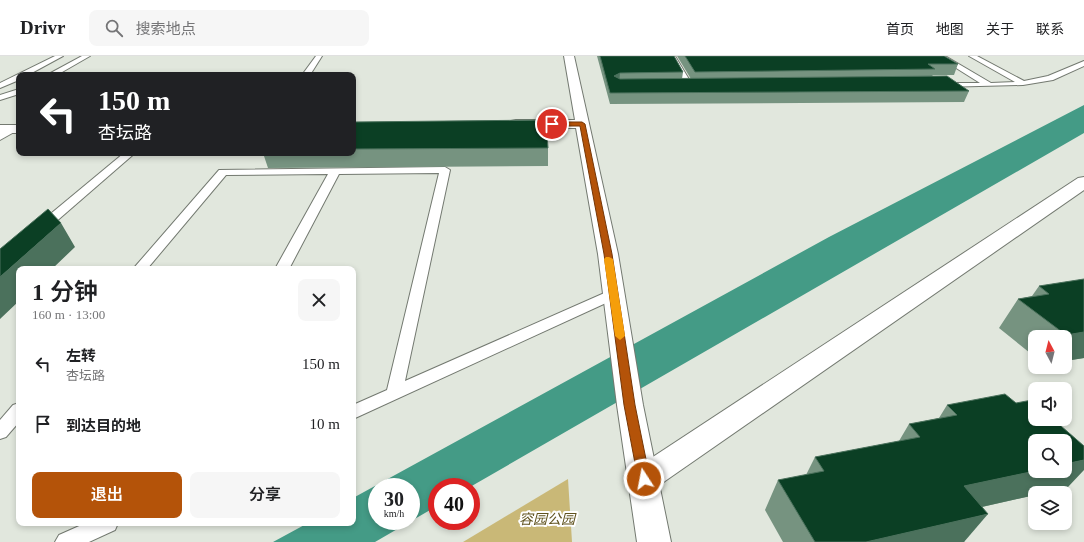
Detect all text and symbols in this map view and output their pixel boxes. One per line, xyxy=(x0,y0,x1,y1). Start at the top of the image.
search box xyxy=(89,10,369,46)
text: Drivr xyxy=(20,17,65,38)
icon: search xyxy=(103,17,125,39)
text: 搜索地点 xyxy=(135,21,195,37)
text: 首页 xyxy=(886,22,914,37)
text: 地图 xyxy=(936,22,964,37)
text: 关于 xyxy=(986,22,1014,37)
text: 联系 xyxy=(1036,22,1064,37)
text: 150 m xyxy=(98,85,170,116)
icon: left xyxy=(32,88,84,140)
pin xyxy=(535,107,569,141)
icon: arrive xyxy=(541,113,563,135)
text: 杏坛路 xyxy=(98,123,152,143)
text: 1 分钟 xyxy=(32,279,98,305)
button: close xyxy=(298,279,340,321)
text: 160 m · 13:00 xyxy=(32,307,105,322)
north arrow xyxy=(1028,330,1072,374)
map controls xyxy=(1028,330,1072,530)
text: 左转 xyxy=(66,348,96,364)
icon: left xyxy=(32,353,54,375)
text: 150 m xyxy=(302,356,340,372)
text: 杏坛路 xyxy=(66,368,105,383)
button: sound xyxy=(1028,382,1072,426)
icon: arrive xyxy=(32,413,54,435)
text: 10 m xyxy=(310,416,340,432)
text: 到达目的地 xyxy=(66,418,141,434)
button: search xyxy=(1028,434,1072,478)
position arrow xyxy=(623,458,665,500)
button: 退出 xyxy=(32,472,182,518)
button: 分享 xyxy=(190,472,340,518)
speed limit sign: 40 xyxy=(428,478,480,530)
button: layers xyxy=(1028,486,1072,530)
text: 30 xyxy=(384,488,404,510)
text: km/h xyxy=(384,508,404,519)
park label: 容园公园 xyxy=(519,512,577,527)

